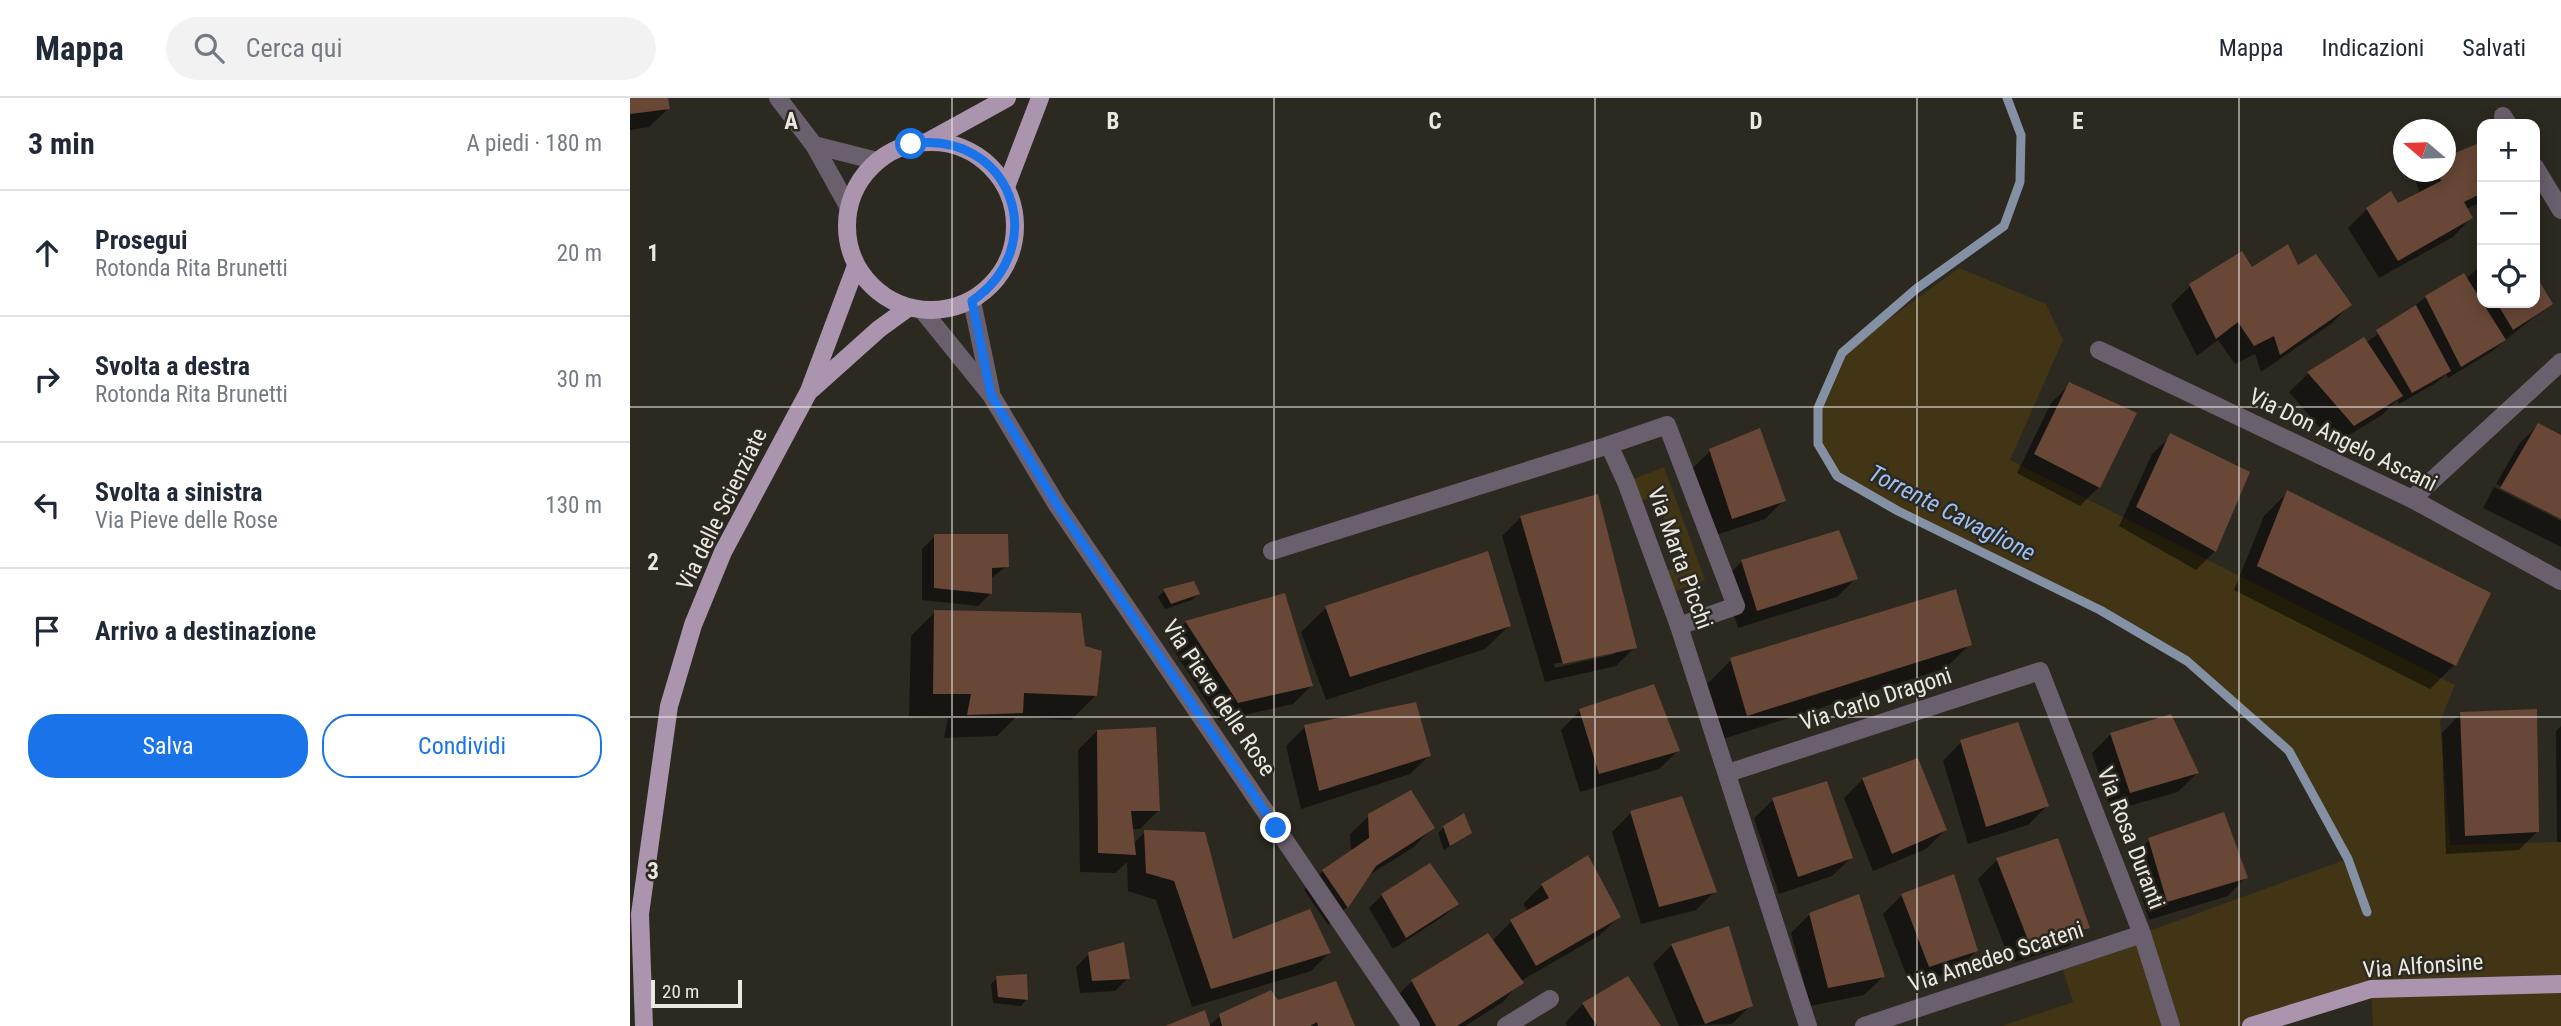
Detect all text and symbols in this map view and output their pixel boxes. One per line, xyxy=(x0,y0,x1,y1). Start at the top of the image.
search box xyxy=(166,17,656,80)
text: Mappa xyxy=(35,29,124,68)
icon: search xyxy=(190,29,228,67)
text: Cerca qui xyxy=(246,33,342,63)
text: Mappa xyxy=(2219,34,2284,62)
text: Indicazioni xyxy=(2322,34,2424,62)
text: Salvati xyxy=(2462,34,2526,62)
text: A xyxy=(784,108,798,135)
text: B xyxy=(1107,108,1119,135)
text: C xyxy=(1428,108,1442,135)
text: D xyxy=(1750,108,1763,135)
text: E xyxy=(2072,108,2084,135)
north arrow xyxy=(2393,119,2456,182)
map controls xyxy=(2477,119,2540,308)
button: + xyxy=(2477,119,2540,182)
text: 3 min xyxy=(28,126,95,161)
route start xyxy=(895,128,926,159)
text: A piedi · 180 m xyxy=(467,130,602,157)
button: − xyxy=(2477,182,2540,245)
text: Prosegui xyxy=(95,225,188,255)
icon: ahead xyxy=(28,234,66,272)
text: 20 m xyxy=(557,240,602,267)
text: 1 xyxy=(647,240,659,267)
button: locate xyxy=(2477,245,2540,308)
text: Rotonda Rita Brunetti xyxy=(95,255,288,282)
text: Svolta a destra xyxy=(95,351,250,381)
icon: right xyxy=(28,360,66,398)
text: 30 m xyxy=(557,366,602,393)
text: Rotonda Rita Brunetti xyxy=(95,381,288,408)
street label: Via Don Angelo Ascani xyxy=(2244,383,2442,497)
street label: Via delle Scienziate xyxy=(671,424,773,594)
water label: Torrente Cavaglione xyxy=(1864,459,2040,567)
text: Svolta a sinistra xyxy=(95,477,262,507)
street label: Via Marta Picchi xyxy=(1642,483,1718,633)
icon: left xyxy=(28,486,66,524)
text: 130 m xyxy=(545,492,602,519)
text: Via Pieve delle Rose xyxy=(95,507,278,534)
text: 2 xyxy=(647,549,659,576)
icon: arrive xyxy=(28,612,66,650)
street label: Via Pieve delle Rose xyxy=(1157,615,1281,781)
text: Arrivo a destinazione xyxy=(95,616,316,646)
street label: Via Carlo Dragoni xyxy=(1797,662,1955,736)
button: Salva xyxy=(28,714,308,778)
button: Condividi xyxy=(322,714,602,778)
street label: Via Rosa Duranti xyxy=(2092,763,2170,913)
route end xyxy=(1260,812,1291,843)
text: 3 xyxy=(647,858,659,885)
street label: Via Amedeo Scateni xyxy=(1905,916,2087,998)
street label: Via Alfonsine xyxy=(2362,948,2484,984)
scale bar xyxy=(651,977,742,1009)
text: 20 m xyxy=(662,980,699,1003)

